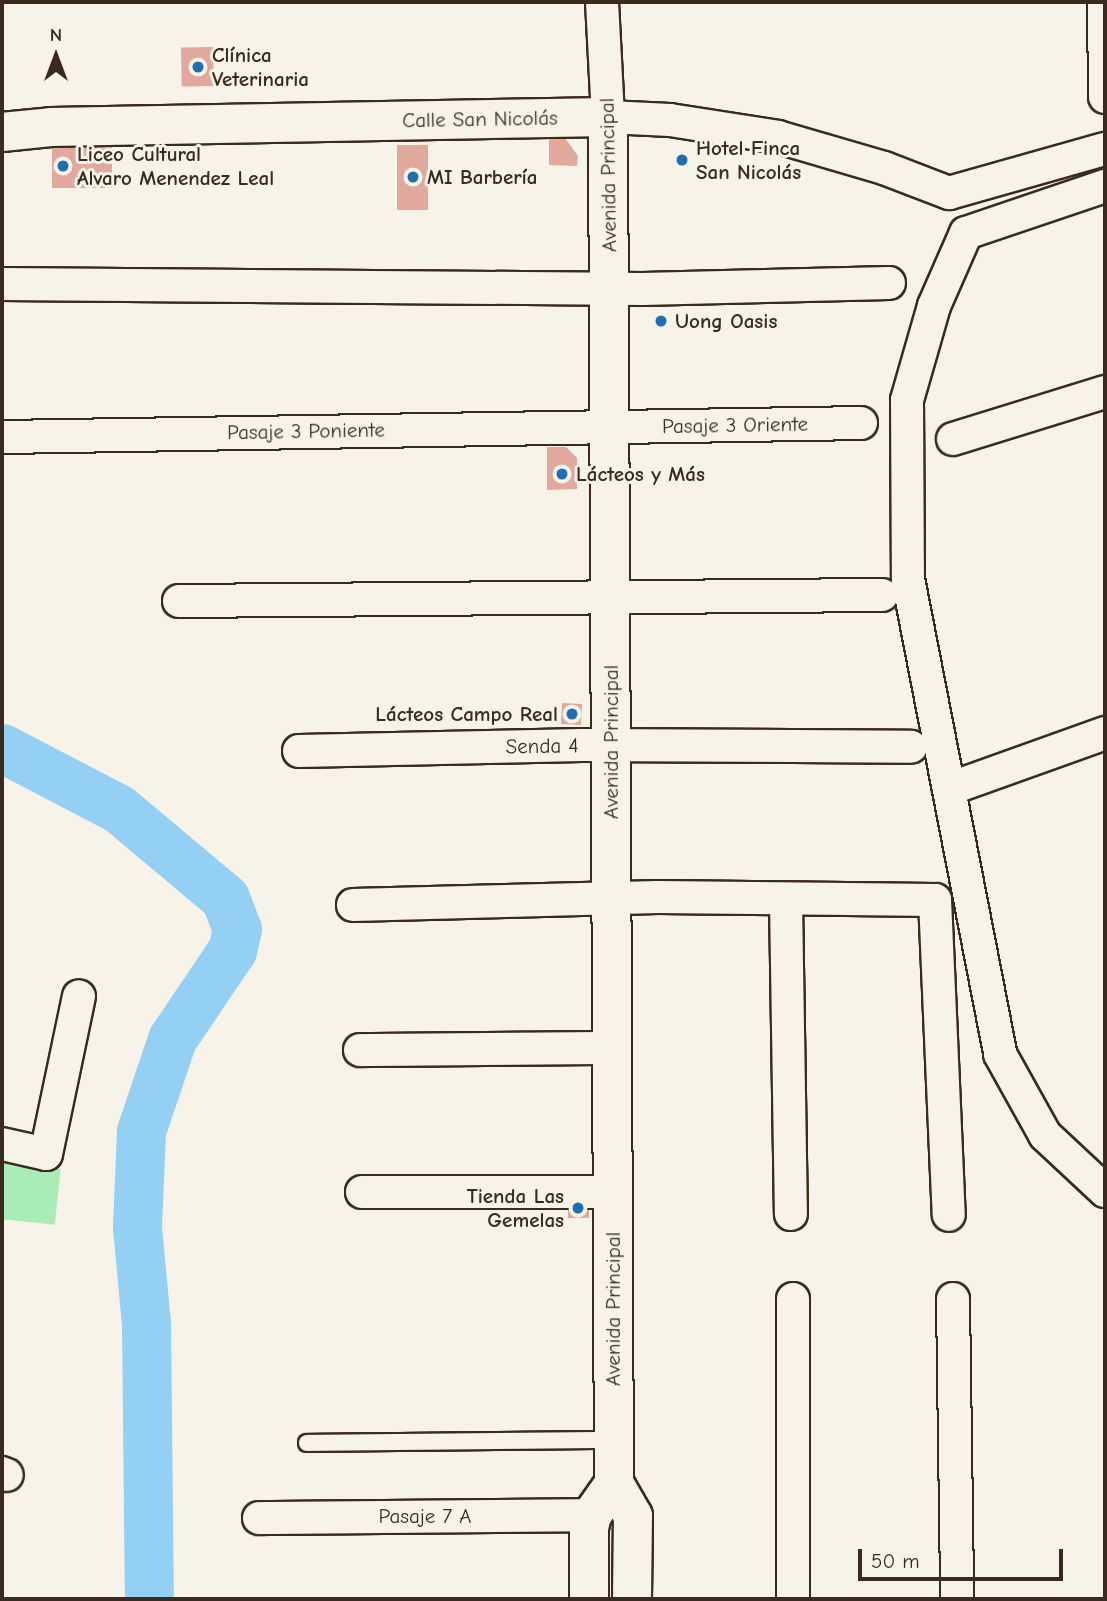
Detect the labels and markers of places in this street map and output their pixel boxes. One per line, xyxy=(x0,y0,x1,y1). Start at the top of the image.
place label: Clínica Veterinaria xyxy=(212,42,309,92)
marker: Clínica Veterinaria xyxy=(190,59,206,75)
place label: Hotel Finca San Nicolás xyxy=(696,135,801,185)
place label: Liceo Cultural Alvaro Menendez Leal xyxy=(77,141,274,191)
marker: Hotel Finca San Nicolás xyxy=(674,152,690,168)
marker: Liceo Cultural Alvaro Menendez Leal xyxy=(55,158,71,174)
place label: MI Barbería xyxy=(427,164,537,190)
marker: MI Barbería xyxy=(405,169,421,185)
place label: Uong Oasis xyxy=(675,308,777,334)
marker: Uong Oasis xyxy=(653,313,669,329)
place label: Lácteos y Más xyxy=(576,461,705,487)
marker: Lácteos y Más xyxy=(554,466,570,482)
place label: Lácteos Campo Real xyxy=(375,701,558,727)
marker: Lácteos Campo Real xyxy=(564,706,580,722)
place label: Tienda Las Gemelas xyxy=(467,1183,564,1233)
marker: Tienda Las Gemelas xyxy=(570,1200,586,1216)

